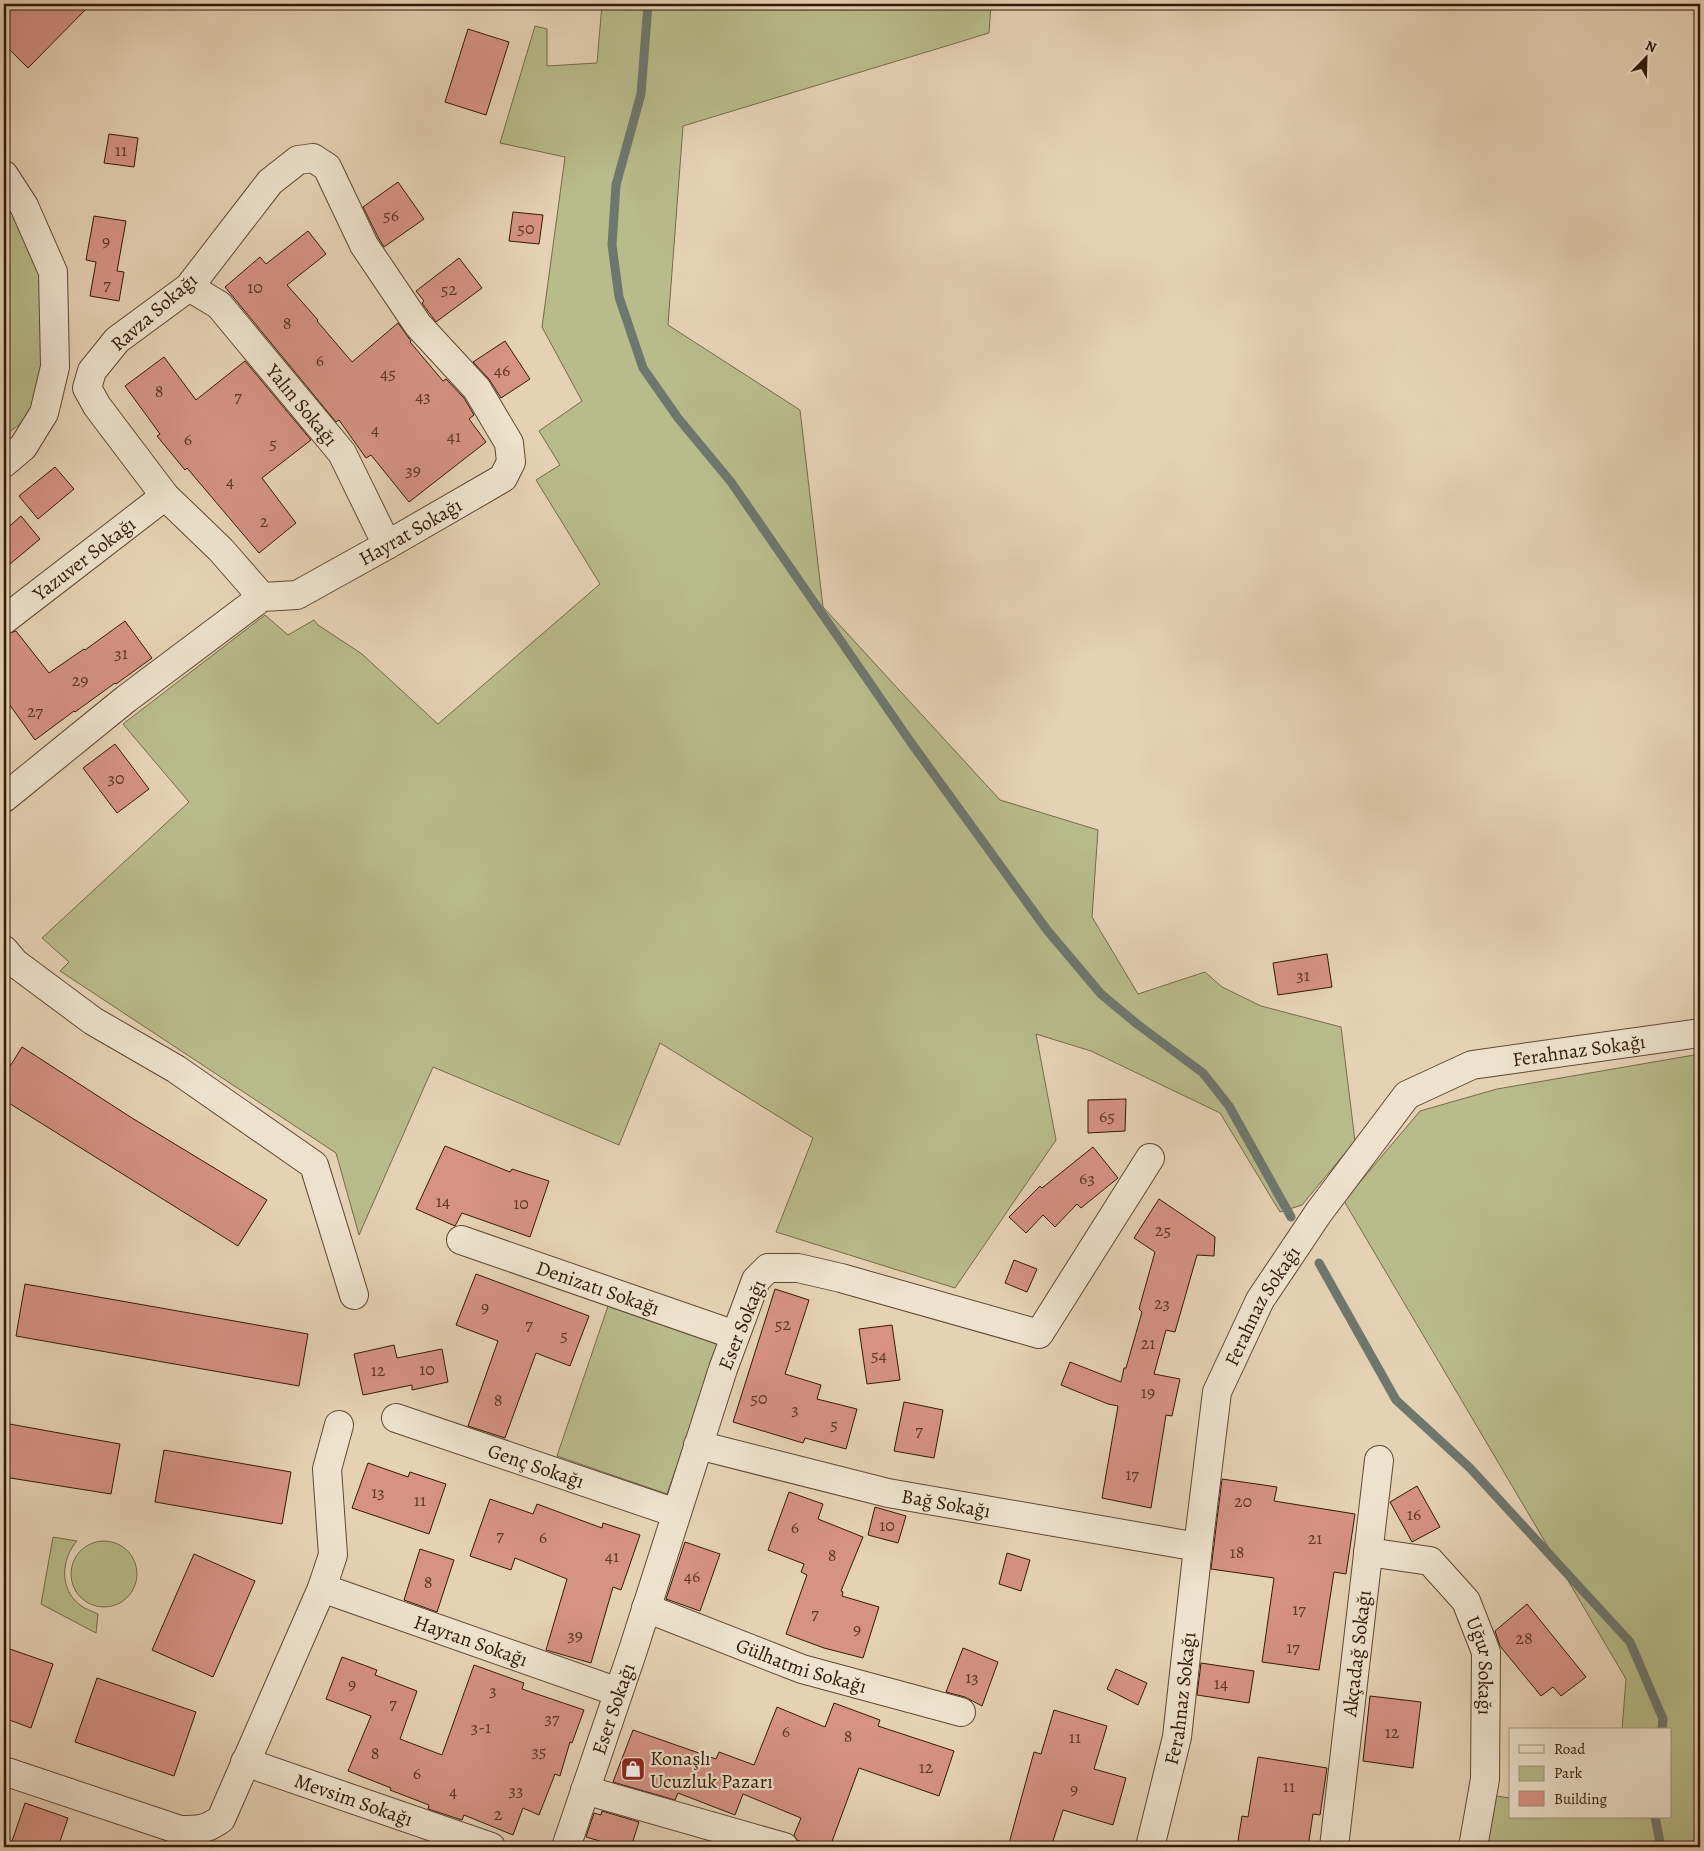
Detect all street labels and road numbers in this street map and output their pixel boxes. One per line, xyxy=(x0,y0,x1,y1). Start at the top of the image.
street label: Ravza Sokağı xyxy=(105,267,203,357)
street label: Yalın Sokağı xyxy=(259,357,344,452)
street label: Hayrat Sokağı xyxy=(354,491,467,572)
street label: Yazuver Sokağı xyxy=(26,510,141,607)
street label: Ferahnaz Sokağı xyxy=(1511,1027,1647,1073)
street label: Ferahnaz Sokağı xyxy=(1218,1240,1306,1370)
street label: Denizatı Sokağı xyxy=(533,1254,663,1321)
street label: Eser Sokağı xyxy=(712,1276,772,1374)
street label: Genç Sokağı xyxy=(484,1437,588,1494)
street label: Bağ Sokağı xyxy=(900,1482,993,1524)
street label: Akçadağ Sokağı xyxy=(1336,1589,1377,1719)
street label: Hayran Sokağı xyxy=(410,1608,532,1673)
street label: Uğur Sokağı xyxy=(1460,1612,1500,1715)
street label: Ferahnaz Sokağı xyxy=(1157,1630,1202,1768)
street label: Gülhatmi Sokağı xyxy=(732,1631,870,1699)
street label: Eser Sokağı xyxy=(585,1659,641,1758)
street label: Mevsim Sokağı xyxy=(291,1767,416,1832)

